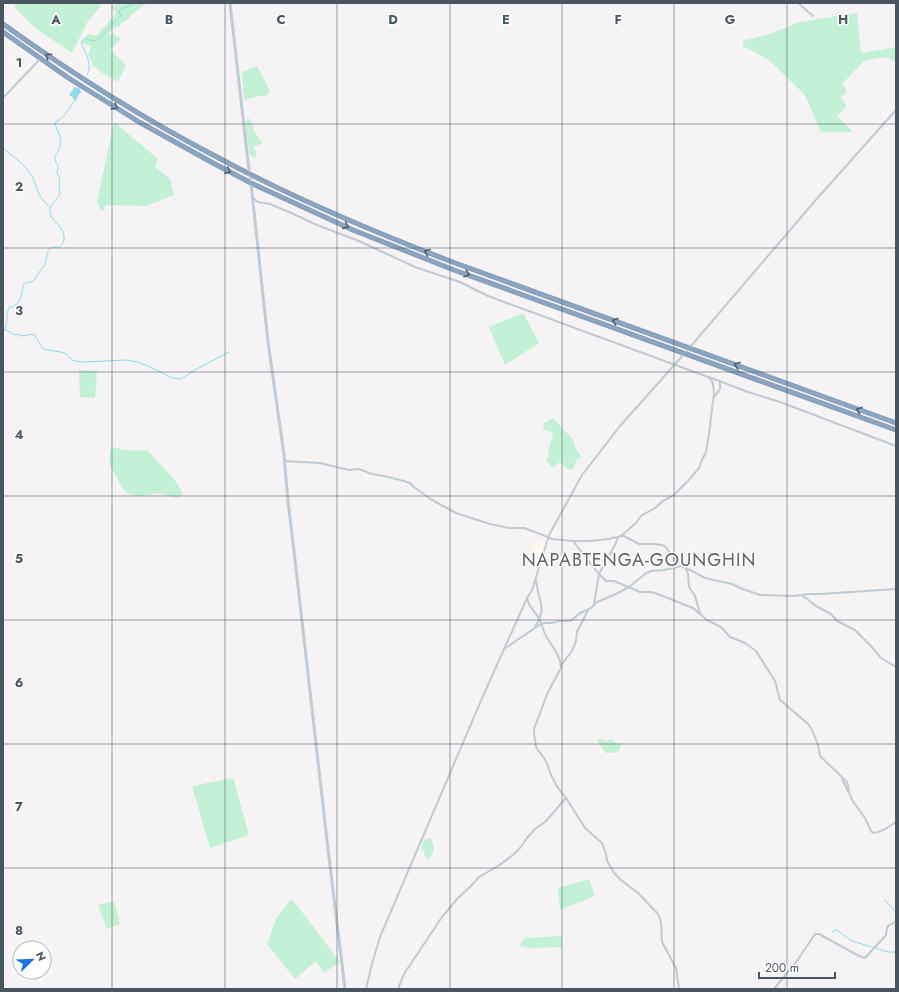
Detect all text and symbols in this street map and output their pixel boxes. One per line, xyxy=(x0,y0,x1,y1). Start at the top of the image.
text: A xyxy=(50,10,61,29)
text: B xyxy=(165,10,174,29)
text: C xyxy=(276,10,286,29)
text: D xyxy=(388,10,398,29)
text: E xyxy=(502,10,510,29)
text: F xyxy=(614,10,622,29)
text: G xyxy=(725,10,736,29)
text: H xyxy=(838,10,848,29)
text: 1 xyxy=(16,53,22,72)
one-way arrow xyxy=(45,53,52,61)
one-way arrow xyxy=(111,102,118,110)
one-way arrow xyxy=(224,166,232,174)
text: 2 xyxy=(15,177,23,196)
one-way arrow xyxy=(342,222,349,230)
one-way arrow xyxy=(424,248,431,256)
one-way arrow xyxy=(463,270,470,278)
text: 3 xyxy=(15,301,23,320)
one-way arrow xyxy=(612,317,619,325)
one-way arrow xyxy=(734,361,741,370)
one-way arrow xyxy=(856,406,863,414)
text: 4 xyxy=(14,425,24,444)
district label: NAPABTENGA-GOUNGHIN xyxy=(522,547,756,573)
text: 5 xyxy=(15,549,23,568)
text: 6 xyxy=(15,673,24,692)
text: 7 xyxy=(15,797,23,816)
text: 8 xyxy=(15,921,23,940)
north arrow xyxy=(12,940,52,980)
text: N xyxy=(32,949,50,963)
scale bar xyxy=(759,954,835,980)
text: 200 m xyxy=(765,959,799,977)

